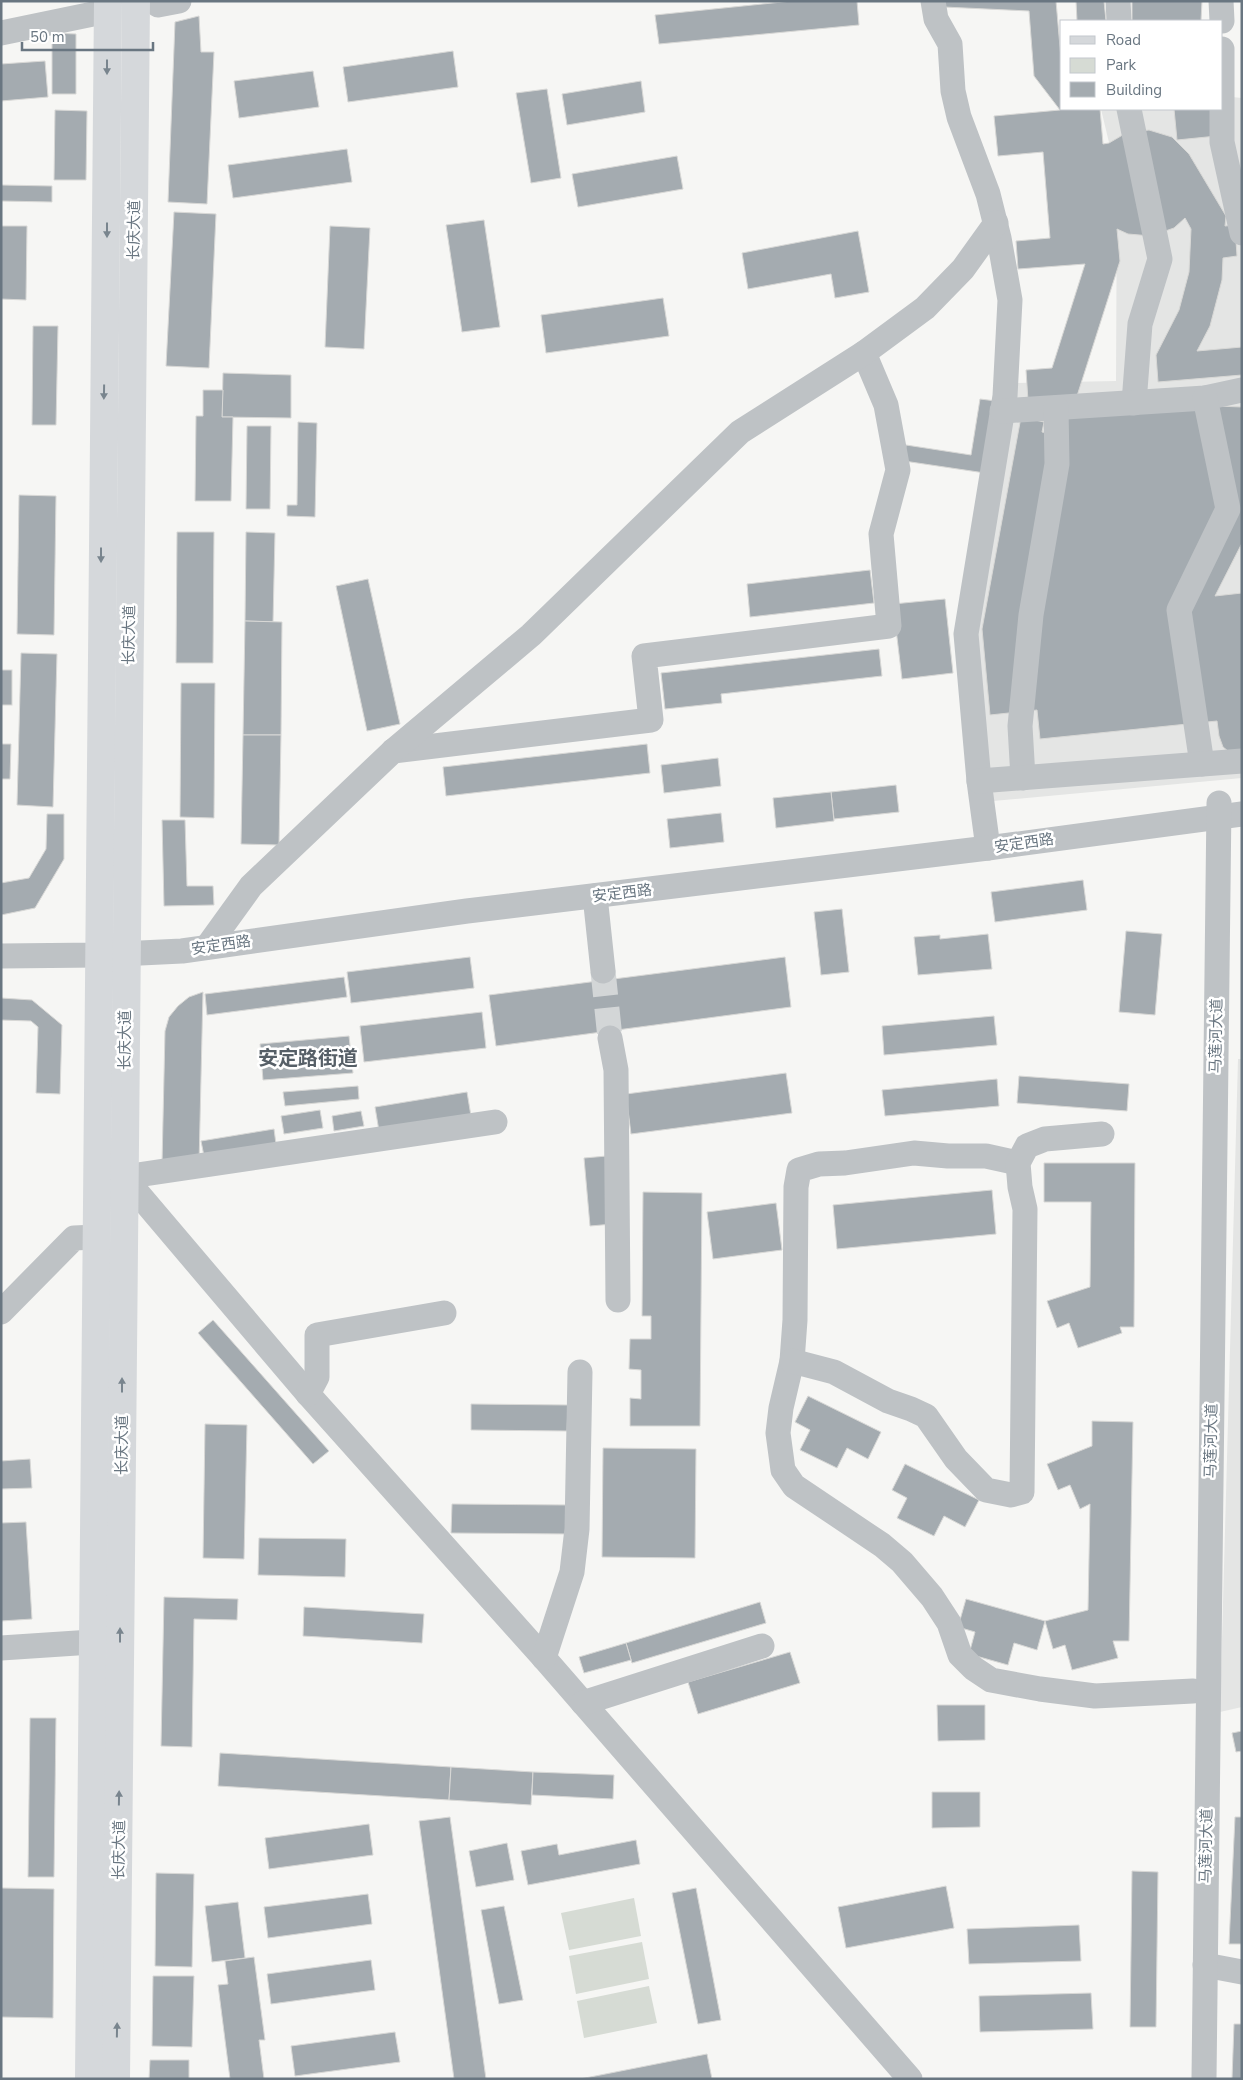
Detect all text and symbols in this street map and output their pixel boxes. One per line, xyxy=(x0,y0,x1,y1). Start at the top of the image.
scale bar xyxy=(22,20,154,52)
legend xyxy=(1060,20,1223,110)
text: 50 m xyxy=(30,27,65,47)
text: Road xyxy=(1106,30,1141,50)
text: Park xyxy=(1106,55,1136,75)
one-way arrow xyxy=(103,60,111,76)
text: Building xyxy=(1106,80,1162,100)
street label: 长庆大道 xyxy=(123,200,145,260)
one-way arrow xyxy=(103,222,111,238)
one-way arrow xyxy=(100,385,108,401)
one-way arrow xyxy=(97,547,105,563)
street label: 长庆大道 xyxy=(118,605,140,665)
street label: 安定西路 xyxy=(993,829,1055,857)
street label: 安定西路 xyxy=(591,879,653,907)
street label: 安定西路 xyxy=(190,931,252,959)
street label: 马莲河大道 xyxy=(1205,998,1227,1074)
street label: 长庆大道 xyxy=(115,1010,135,1070)
district label: 安定路街道 xyxy=(258,1045,358,1072)
one-way arrow xyxy=(119,1377,127,1393)
street label: 马莲河大道 xyxy=(1200,1403,1222,1479)
street label: 长庆大道 xyxy=(112,1415,132,1475)
one-way arrow xyxy=(117,1627,125,1643)
one-way arrow xyxy=(115,1789,123,1805)
street label: 马莲河大道 xyxy=(1195,1808,1217,1884)
street label: 长庆大道 xyxy=(108,1820,130,1880)
one-way arrow xyxy=(113,2022,121,2038)

